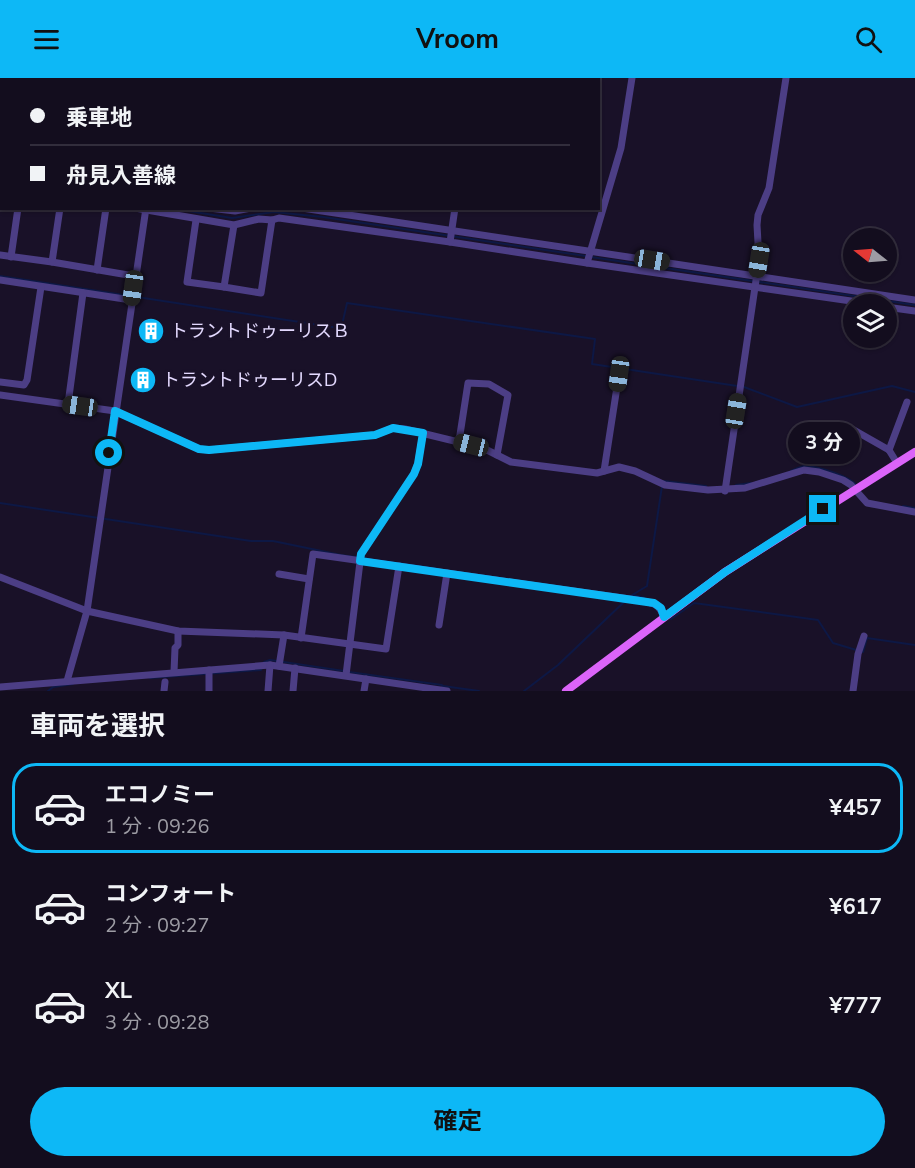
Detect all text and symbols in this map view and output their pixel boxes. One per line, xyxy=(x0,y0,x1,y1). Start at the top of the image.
text: Vroom xyxy=(416,21,499,58)
icon: menu xyxy=(30,23,63,56)
icon: search xyxy=(852,23,885,56)
text: 乗車地 xyxy=(66,103,132,133)
text: 舟見入善線 xyxy=(66,161,176,191)
north arrow xyxy=(843,228,897,282)
map controls xyxy=(843,228,897,348)
car xyxy=(747,241,771,279)
car xyxy=(633,248,671,272)
car xyxy=(122,269,144,307)
button: layers xyxy=(843,294,897,348)
building icon: トラントドゥーリスＢ xyxy=(136,316,166,346)
place label: トラントドゥーリスＢ xyxy=(170,319,350,343)
car xyxy=(608,355,630,393)
building icon: トラントドゥーリスD xyxy=(128,365,158,395)
place label: トラントドゥーリスD xyxy=(162,368,337,392)
car xyxy=(724,392,748,430)
car xyxy=(61,395,99,417)
callout: 3 分 xyxy=(787,422,859,464)
text: 3 分 xyxy=(805,429,843,456)
car xyxy=(451,432,491,458)
route start xyxy=(95,439,122,466)
route end xyxy=(809,495,836,522)
text: 車両を選択 xyxy=(30,708,165,745)
text: エコノミー xyxy=(105,780,215,810)
icon: car xyxy=(33,781,87,835)
text: ¥457 xyxy=(829,793,882,823)
text: 1 分 · 09:26 xyxy=(105,813,210,840)
text: コンフォート xyxy=(105,879,236,909)
icon: car xyxy=(33,880,87,934)
text: ¥617 xyxy=(829,892,882,922)
text: 2 分 · 09:27 xyxy=(105,912,210,939)
text: XL xyxy=(105,976,132,1006)
icon: car xyxy=(33,979,87,1033)
text: ¥777 xyxy=(829,991,882,1021)
text: 3 分 · 09:28 xyxy=(105,1009,210,1036)
button: 確定 xyxy=(30,1087,885,1156)

